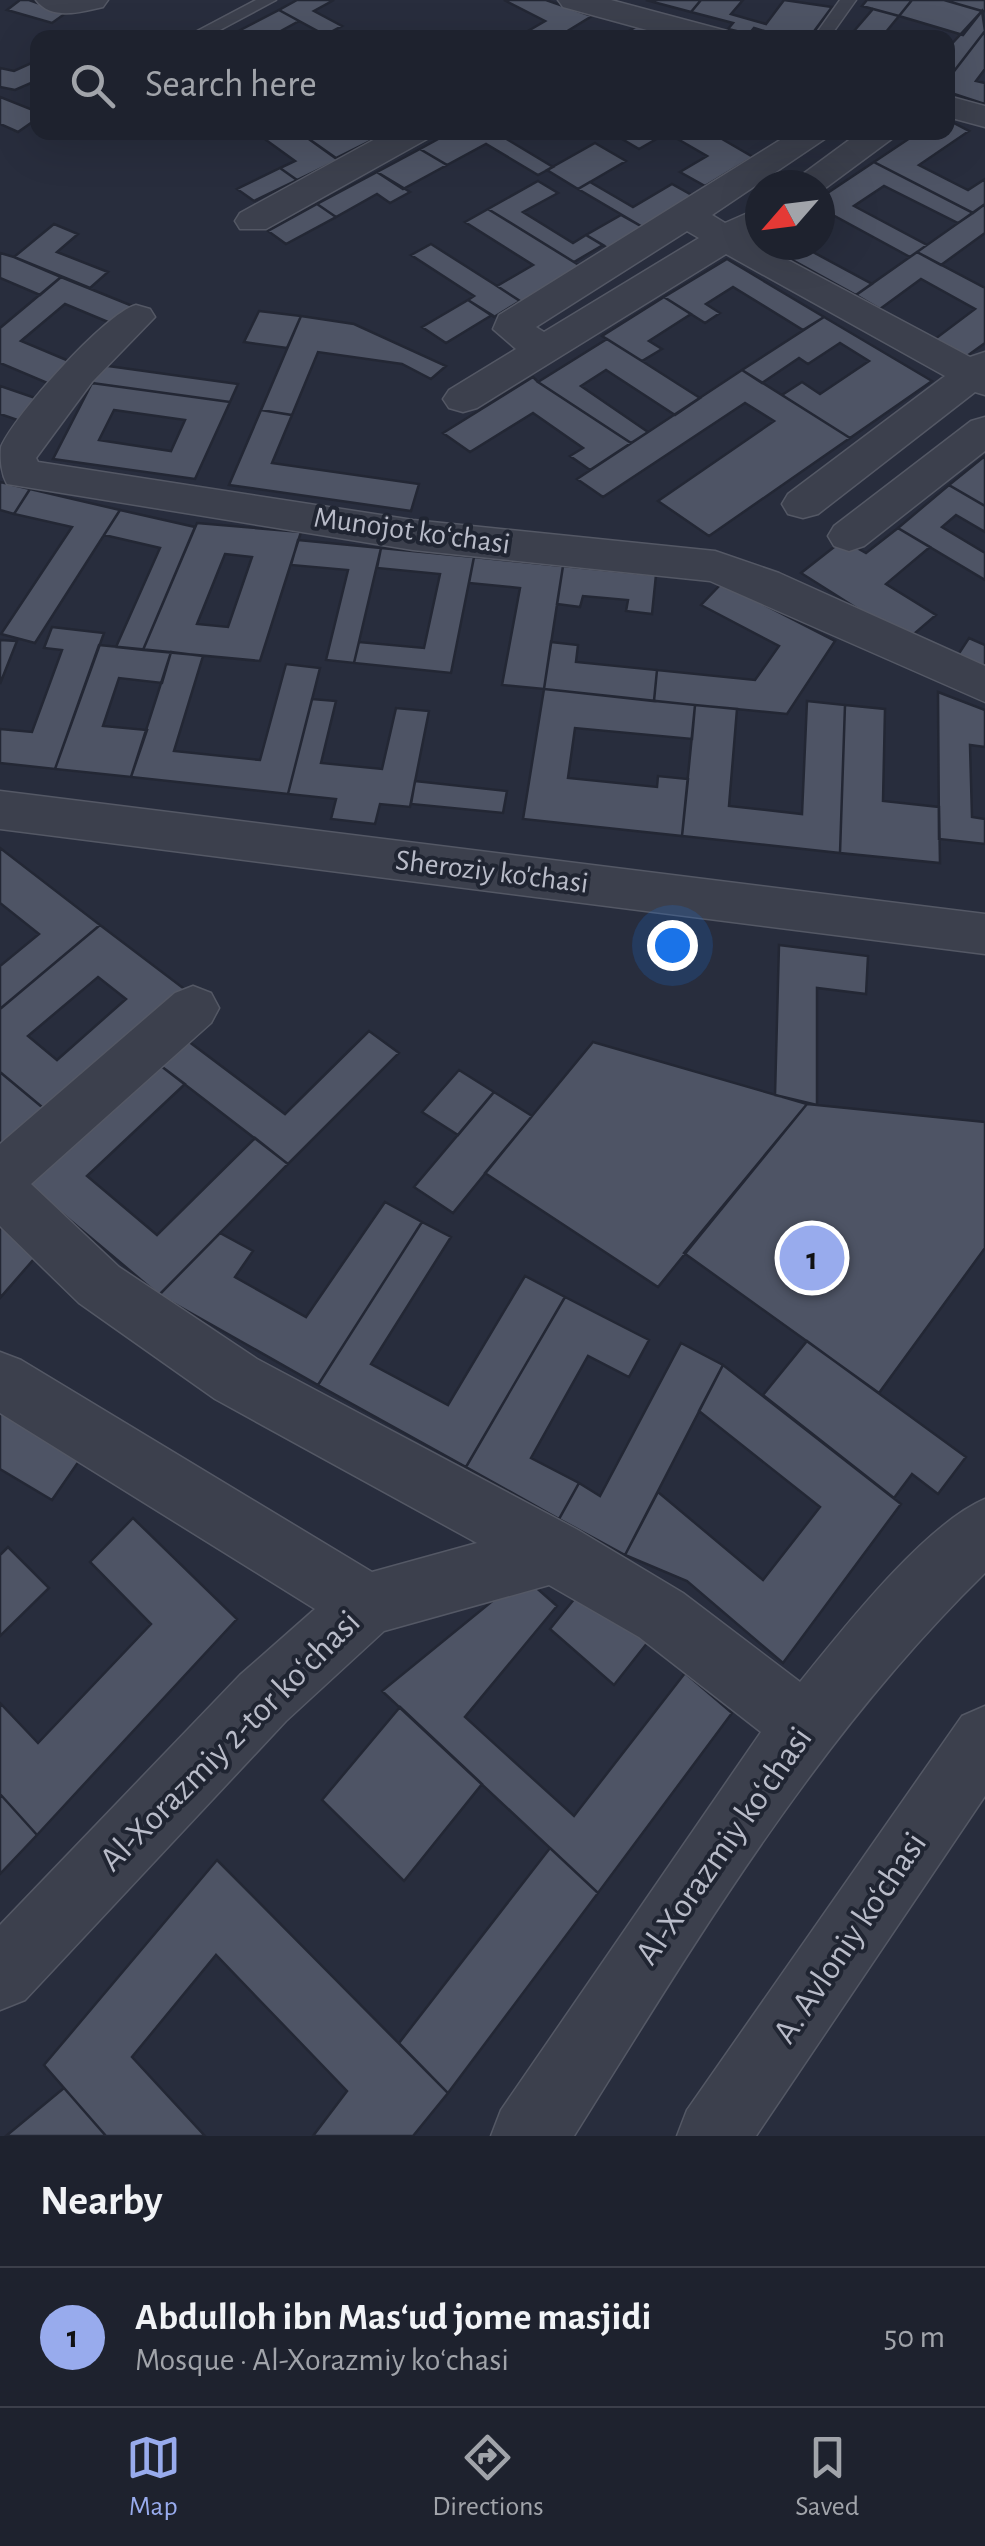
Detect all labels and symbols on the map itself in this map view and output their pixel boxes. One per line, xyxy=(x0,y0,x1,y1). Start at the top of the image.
north arrow xyxy=(745,170,835,260)
street label: Munojot koʻchasi xyxy=(312,502,512,560)
street label: Sheroziy ko'chasi xyxy=(394,845,590,899)
your location xyxy=(647,920,698,971)
pin: 1 xyxy=(780,1220,844,1296)
street label: Al-Xorazmiy 2-tor koʻchasi xyxy=(93,1604,367,1878)
street label: Al-Xorazmiy koʻchasi xyxy=(629,1721,819,1971)
street label: A. Avloniy ko‘chasi xyxy=(767,1826,933,2050)

